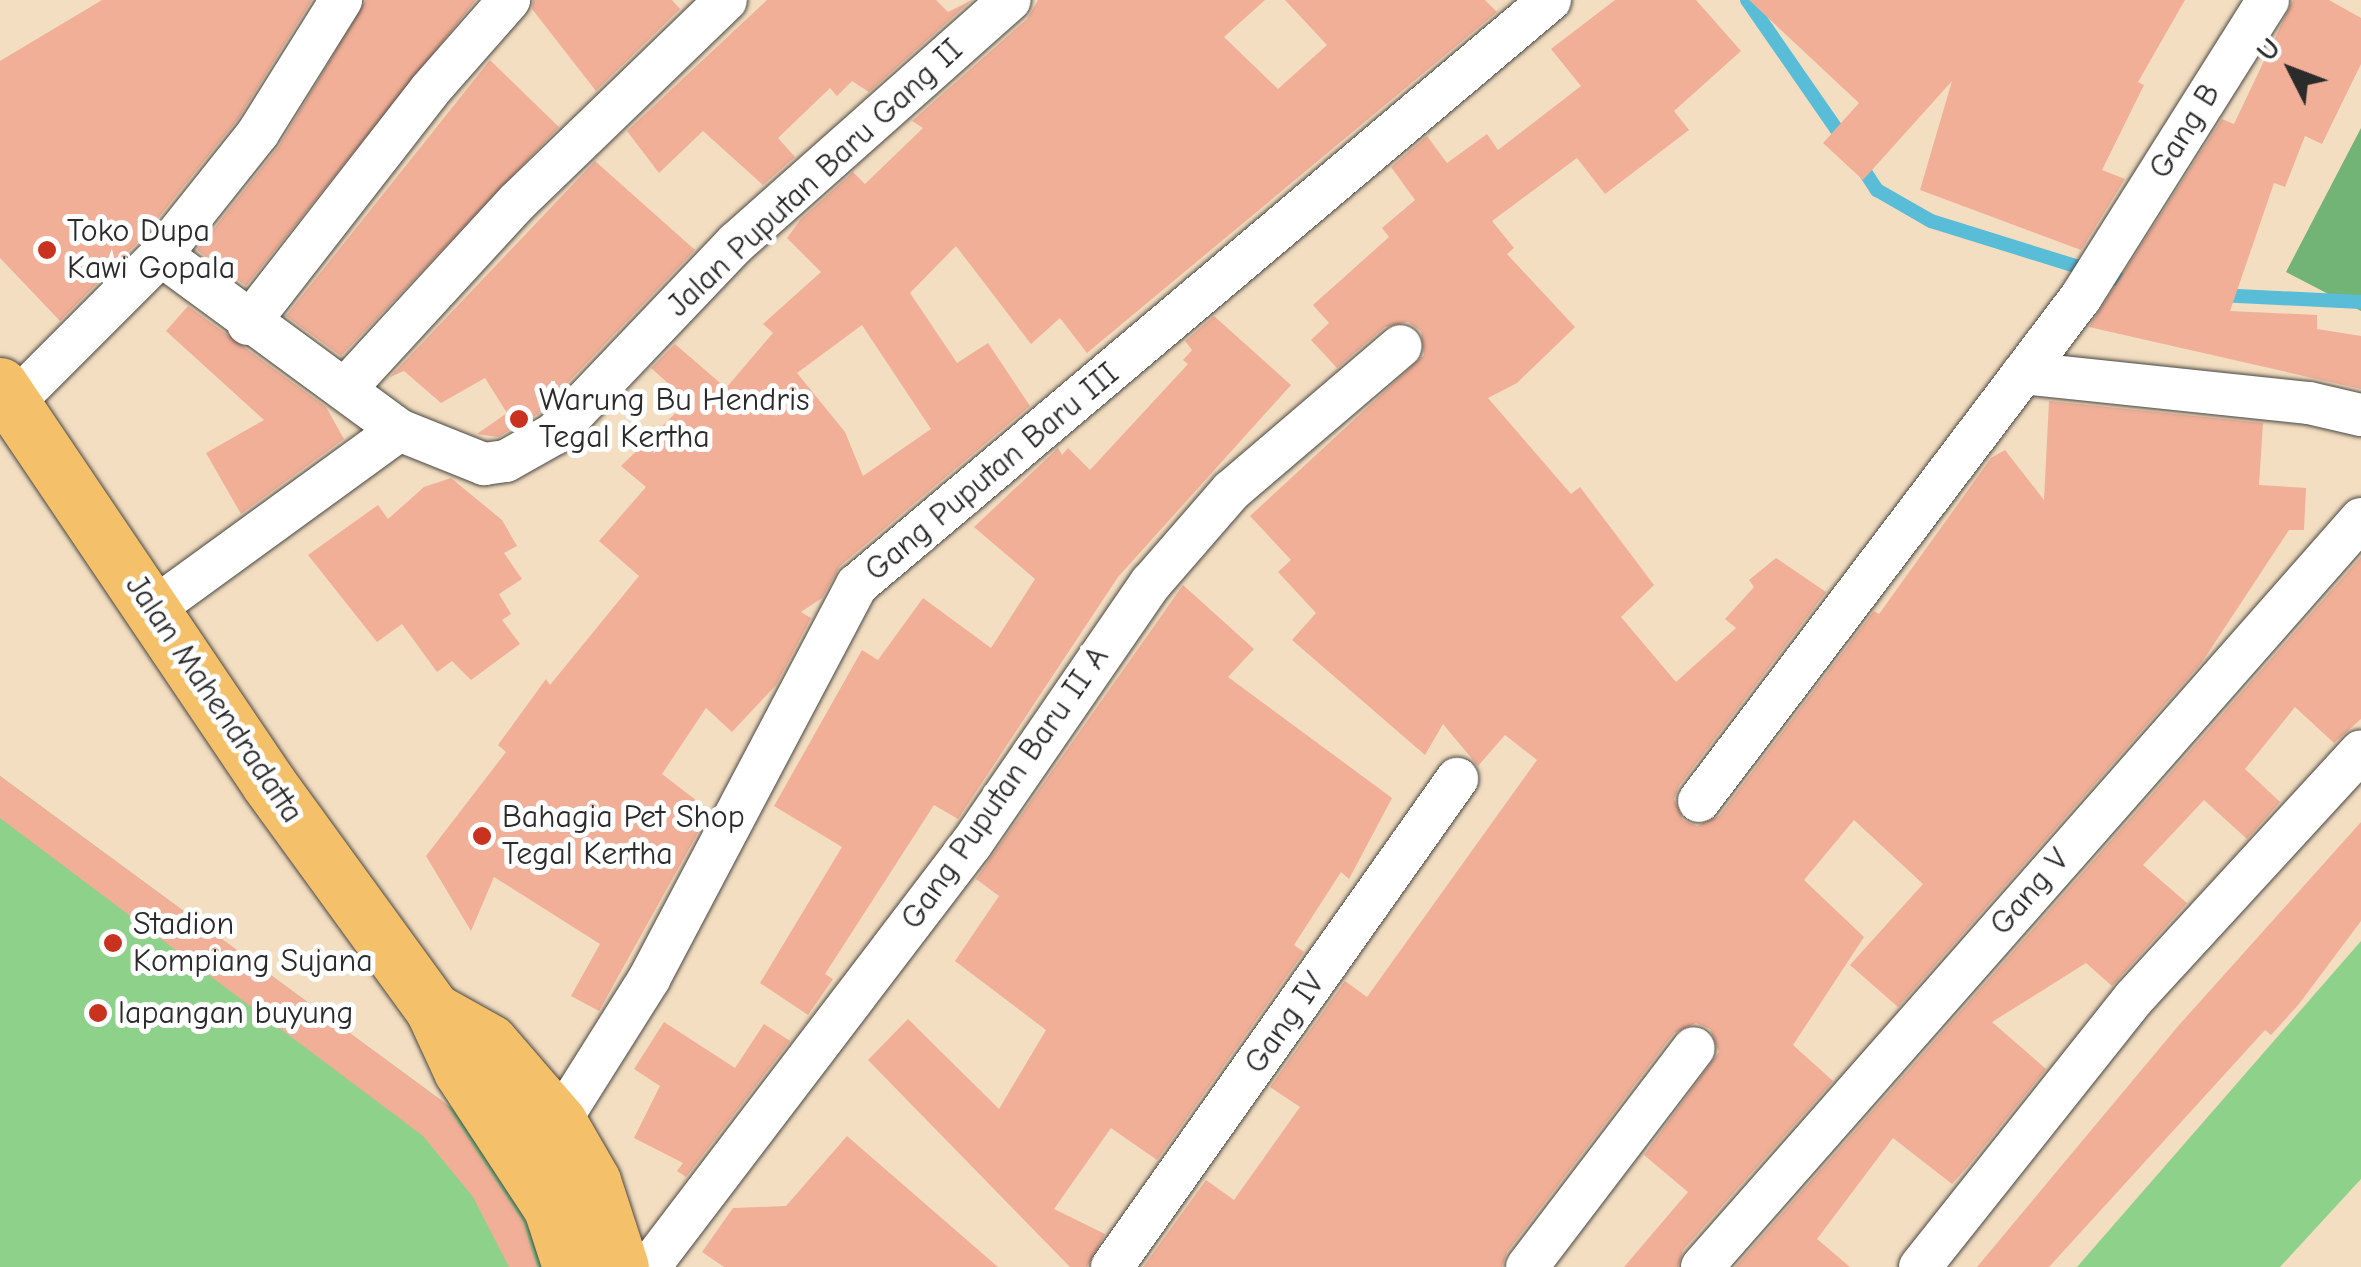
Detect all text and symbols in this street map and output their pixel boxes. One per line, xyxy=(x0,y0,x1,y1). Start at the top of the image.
north arrow xyxy=(2241,20,2341,120)
street label: Jalan Puputan Baru Gang II xyxy=(659,31,971,325)
text: U xyxy=(2251,32,2287,68)
street label: Gang B xyxy=(2141,76,2229,186)
place label: Toko Dupa Kawi Gopala xyxy=(67,213,235,288)
marker: Toko Dupa Kawi Gopala xyxy=(36,239,58,261)
street label: Gang Puputan Baru III xyxy=(857,355,1127,589)
place label: Warung Bu Hendris Tegal Kertha xyxy=(539,382,809,457)
marker: Warung Bu Hendris Tegal Kertha xyxy=(508,408,530,430)
street label: Jalan Mahendradatta xyxy=(117,568,311,830)
street label: Gang Puputan Baru II A xyxy=(893,639,1117,937)
place label: Bahagia Pet Shop Tegal Kertha xyxy=(502,799,745,874)
marker: Bahagia Pet Shop Tegal Kertha xyxy=(471,825,493,847)
street label: Gang V xyxy=(1982,841,2078,943)
place label: Stadion Kompiang Sujana xyxy=(133,906,373,981)
marker: Stadion Kompiang Sujana xyxy=(102,932,124,954)
street label: Gang IV xyxy=(1236,965,1334,1081)
place label: lapangan buyung xyxy=(118,994,353,1032)
marker: lapangan buyung xyxy=(87,1002,109,1024)

